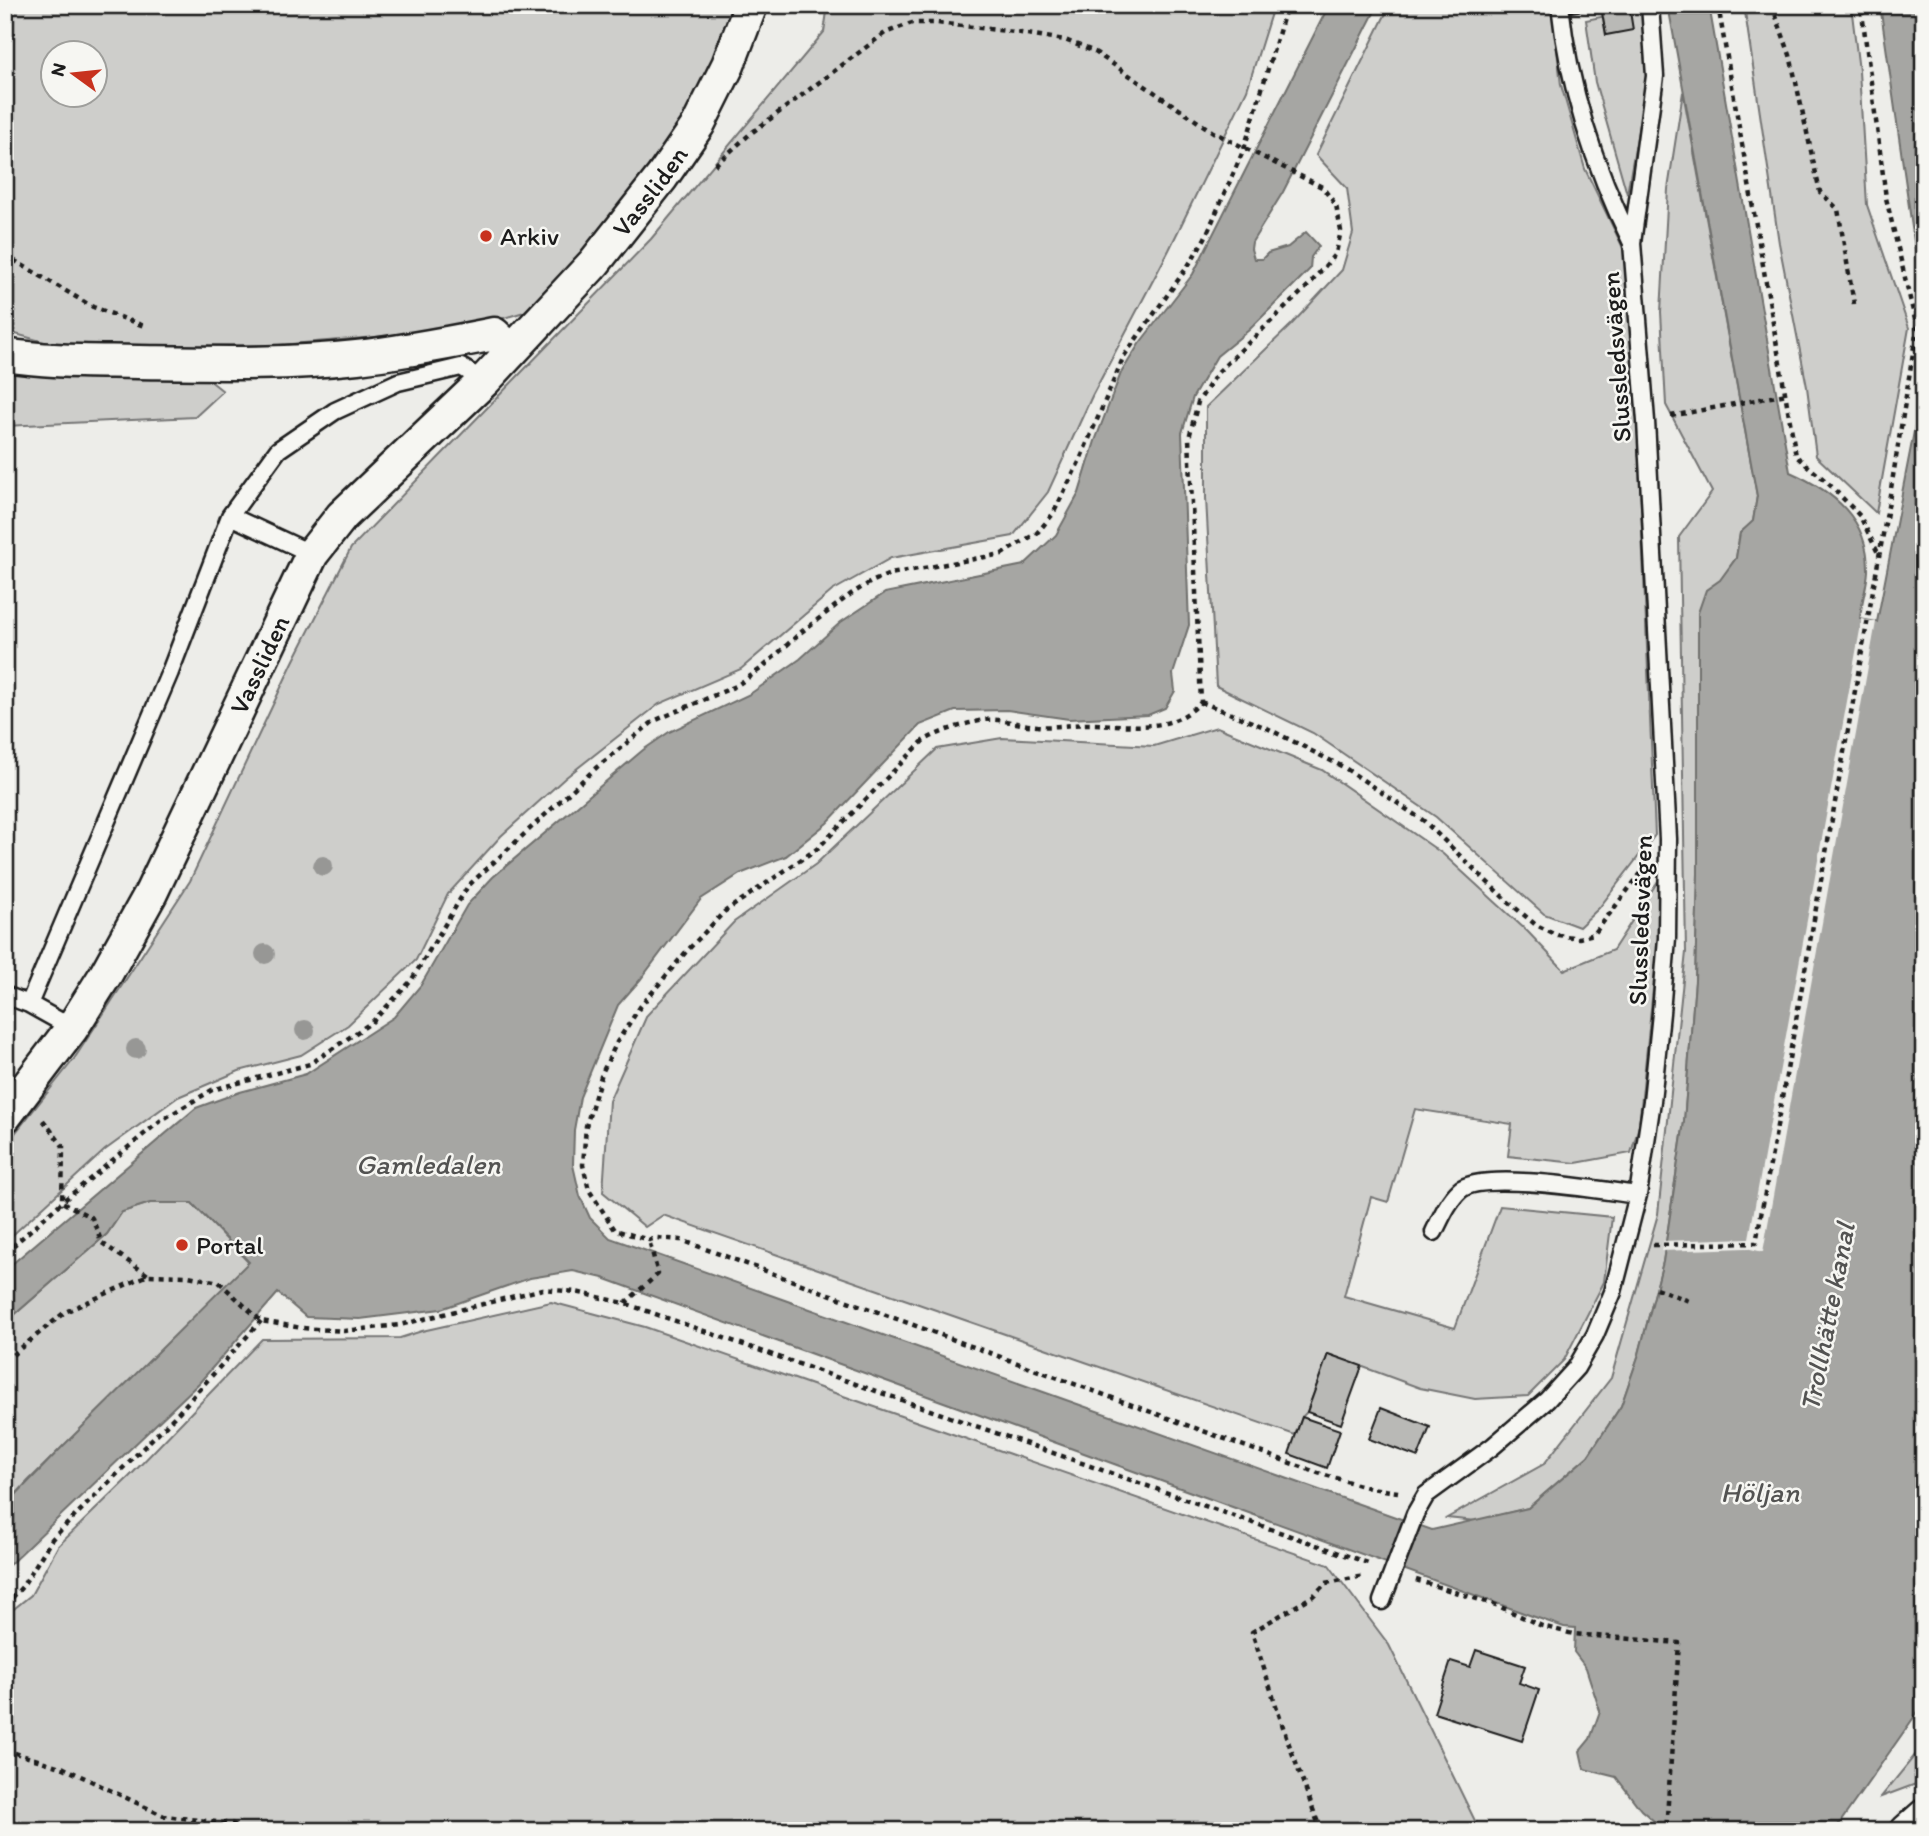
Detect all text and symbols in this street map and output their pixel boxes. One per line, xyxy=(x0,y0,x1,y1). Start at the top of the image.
north arrow xyxy=(38,38,108,108)
text: N xyxy=(45,61,71,79)
street label: Vassliden xyxy=(605,140,695,243)
place label: Arkiv xyxy=(500,220,559,252)
marker: Arkiv xyxy=(478,228,494,244)
street label: Slussledsvägen xyxy=(1594,270,1638,443)
street label: Vassliden xyxy=(222,610,297,719)
street label: Slussledsvägen xyxy=(1621,834,1659,1006)
water label: Gamledalen xyxy=(356,1147,500,1181)
water label: Trollhätte kanal xyxy=(1792,1218,1862,1414)
place label: Portal xyxy=(196,1229,264,1261)
marker: Portal xyxy=(174,1237,190,1253)
water label: Höljan xyxy=(1720,1475,1801,1509)

